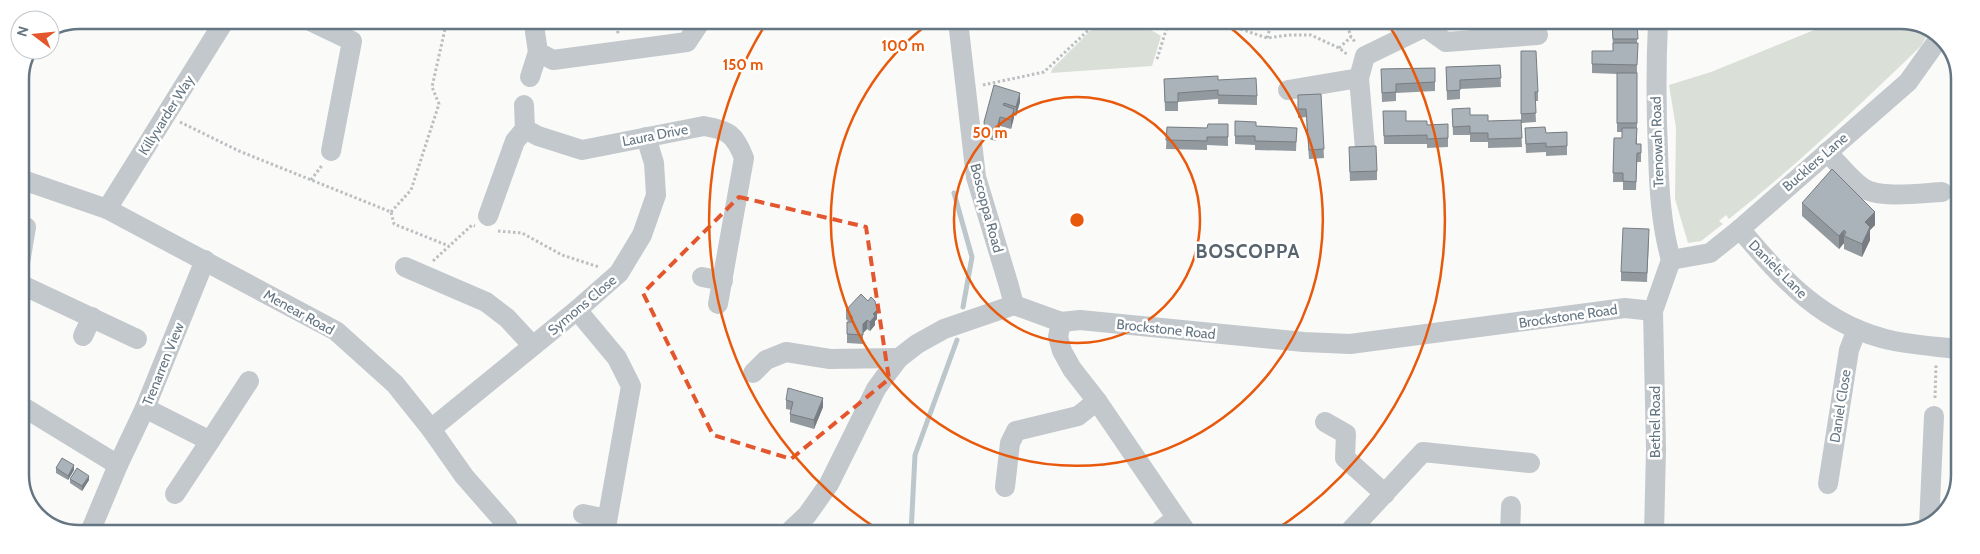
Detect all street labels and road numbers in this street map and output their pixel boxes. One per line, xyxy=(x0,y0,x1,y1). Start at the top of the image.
street label: Killyvarder Way xyxy=(134,72,198,158)
street label: Trenowah Road xyxy=(1646,96,1668,188)
street label: Laura Drive xyxy=(621,120,689,150)
street label: Bucklers Lane xyxy=(1779,129,1851,195)
street label: Boscoppa Road xyxy=(966,161,1008,255)
street label: Daniels Lane xyxy=(1745,236,1811,302)
street label: Symons Close xyxy=(544,271,620,339)
street label: Menear Road xyxy=(261,285,337,339)
street label: Brockstone Road xyxy=(1517,300,1619,332)
street label: Brockstone Road xyxy=(1116,315,1216,343)
street label: Trenarren View xyxy=(138,320,188,408)
street label: Daniel Close xyxy=(1825,368,1855,444)
street label: Bethel Road xyxy=(1646,386,1664,458)

